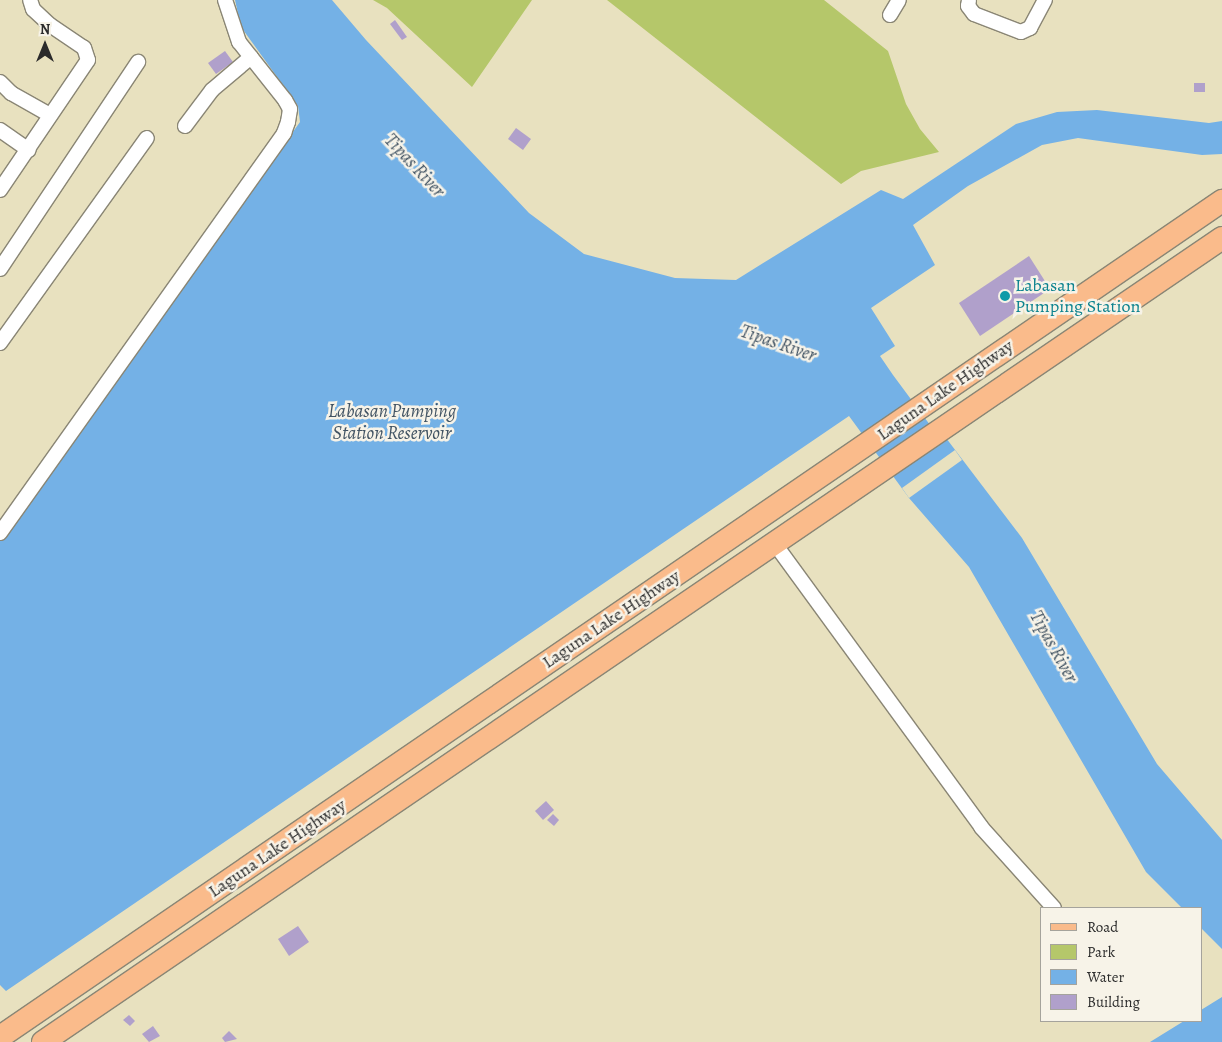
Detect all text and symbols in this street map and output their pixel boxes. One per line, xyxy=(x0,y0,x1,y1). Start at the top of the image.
north arrow xyxy=(20,20,70,70)
text: N xyxy=(40,20,50,39)
water label: Tipas River xyxy=(379,129,449,203)
place label: Labasan Pumping Station xyxy=(1015,275,1140,318)
marker: Labasan Pumping Station xyxy=(999,290,1011,302)
water label: Tipas River xyxy=(737,320,819,368)
street label: Laguna Lake Highway xyxy=(873,335,1017,445)
water label: Labasan Pumping Station Reservoir xyxy=(328,401,456,445)
street label: Laguna Lake Highway xyxy=(538,565,684,673)
water label: Tipas River xyxy=(1024,607,1082,687)
street label: Laguna Lake Highway xyxy=(204,794,350,902)
legend xyxy=(1040,907,1202,1022)
text: Road xyxy=(1087,917,1118,937)
text: Park xyxy=(1087,942,1115,962)
text: Water xyxy=(1087,967,1124,987)
text: Building xyxy=(1087,992,1140,1012)

